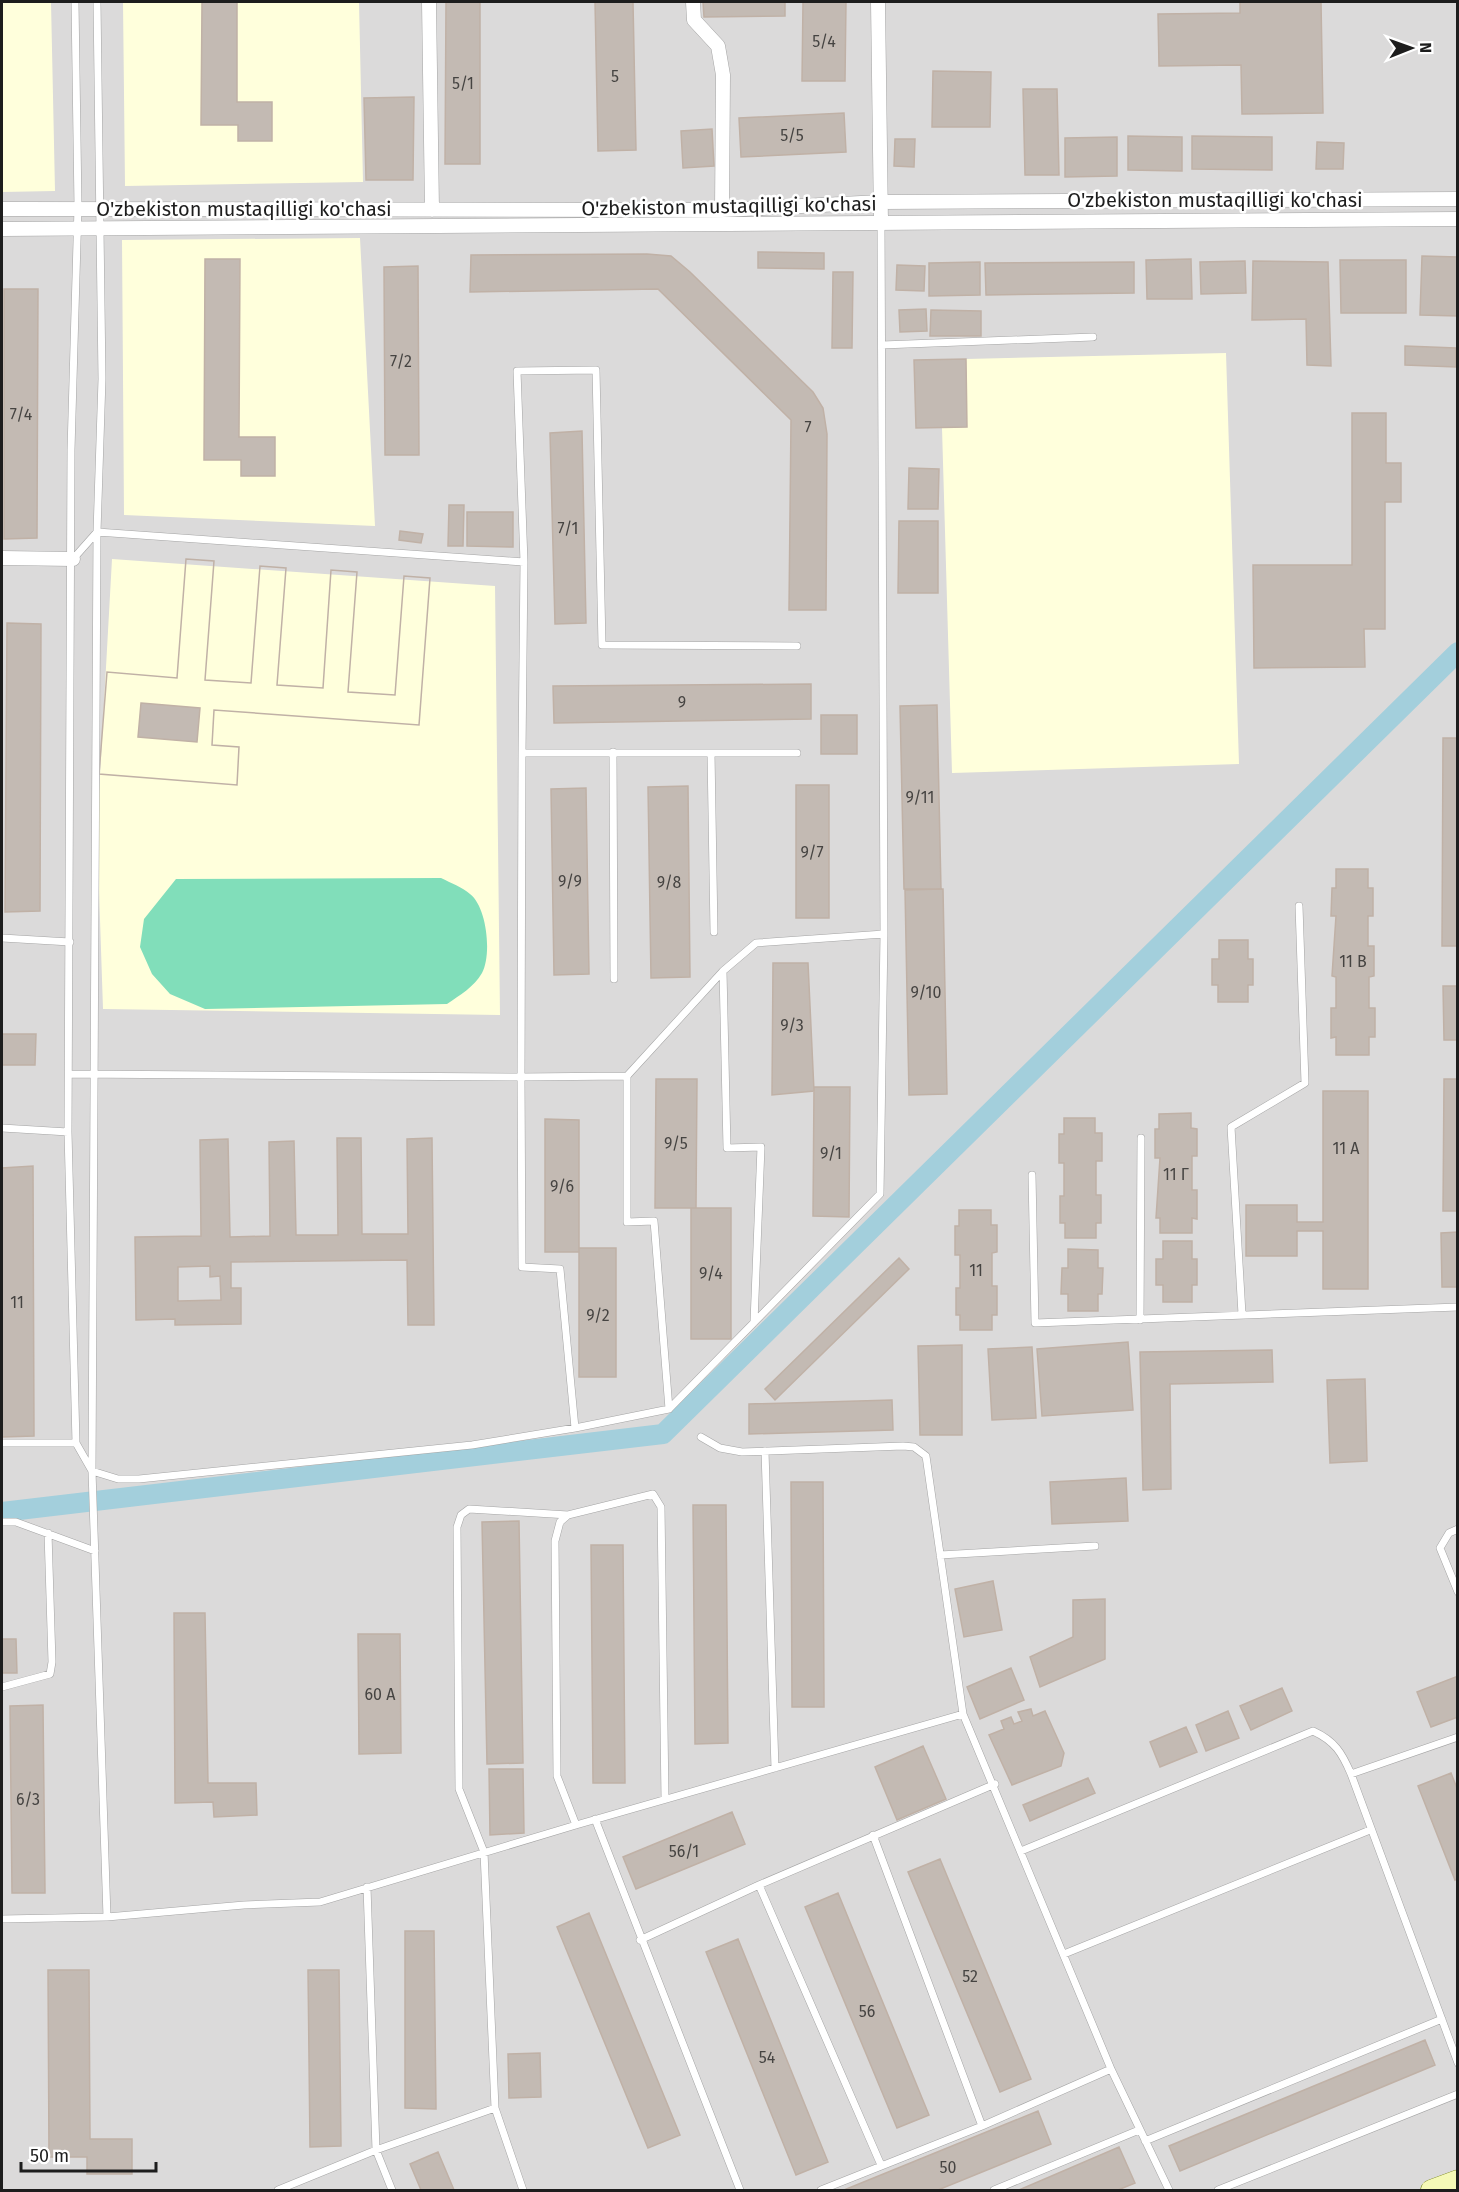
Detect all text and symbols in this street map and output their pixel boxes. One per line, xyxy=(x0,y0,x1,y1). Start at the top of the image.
north arrow xyxy=(1381,18,1441,78)
house number: 5/4 xyxy=(812,32,836,51)
text: N xyxy=(1416,42,1435,53)
house number: 5 xyxy=(611,67,619,86)
house number: 5/1 xyxy=(452,74,474,93)
house number: 5/5 xyxy=(780,126,804,145)
street label: O'zbekiston mustaqilligi ko'chasi xyxy=(1067,188,1363,212)
street label: O'zbekiston mustaqilligi ko'chasi xyxy=(581,191,877,221)
street label: O'zbekiston mustaqilligi ko'chasi xyxy=(96,197,392,221)
house number: 7/2 xyxy=(390,352,412,371)
house number: 7/4 xyxy=(10,405,33,424)
house number: 7 xyxy=(804,418,812,437)
house number: 7/1 xyxy=(558,519,578,538)
house number: 9 xyxy=(678,693,686,712)
house number: 9/11 xyxy=(906,788,934,807)
house number: 9/7 xyxy=(800,843,824,862)
house number: 9/9 xyxy=(558,872,582,891)
house number: 9/8 xyxy=(657,873,681,892)
house number: 11 B xyxy=(1339,952,1367,971)
house number: 9/10 xyxy=(911,983,942,1002)
house number: 9/3 xyxy=(780,1016,804,1035)
house number: 9/5 xyxy=(664,1134,688,1153)
house number: 11 A xyxy=(1332,1139,1360,1158)
house number: 9/1 xyxy=(820,1144,842,1163)
house number: 11 Г xyxy=(1163,1165,1189,1184)
house number: 9/6 xyxy=(550,1177,574,1196)
house number: 11 xyxy=(969,1261,983,1280)
house number: 9/4 xyxy=(699,1264,723,1283)
house number: 11 xyxy=(10,1293,24,1312)
house number: 9/2 xyxy=(586,1306,610,1325)
house number: 60 A xyxy=(365,1685,396,1704)
house number: 6/3 xyxy=(16,1790,40,1809)
house number: 56/1 xyxy=(669,1842,699,1861)
house number: 52 xyxy=(962,1967,978,1986)
house number: 56 xyxy=(859,2002,875,2021)
house number: 54 xyxy=(759,2048,776,2067)
scale bar xyxy=(21,2135,156,2173)
text: 50 m xyxy=(30,2145,69,2167)
house number: 50 xyxy=(940,2158,957,2177)

